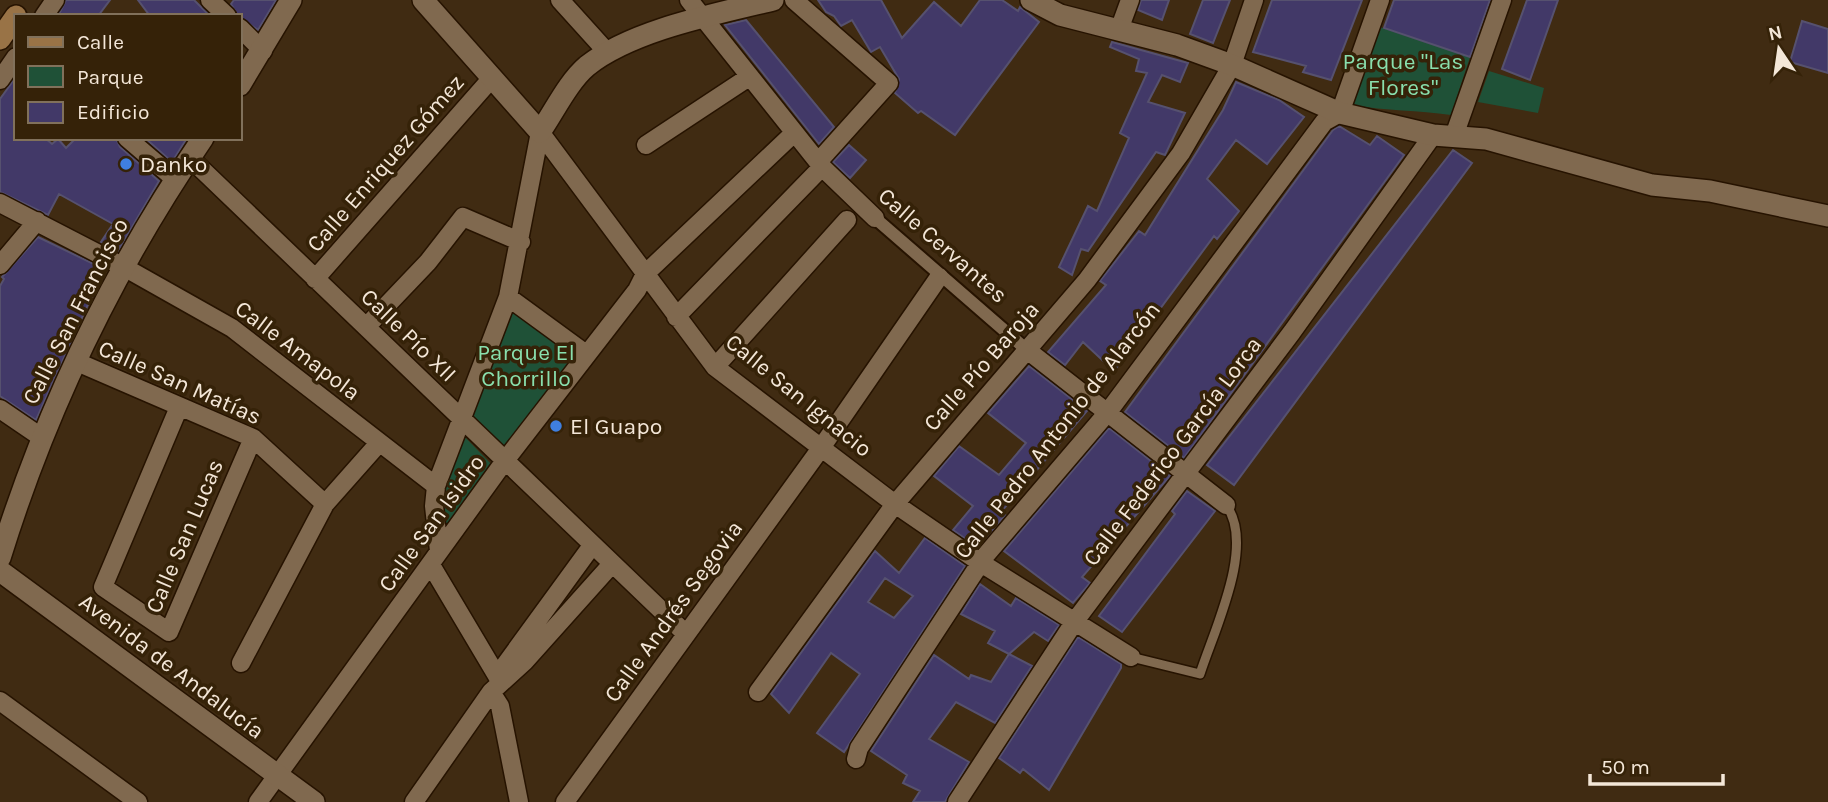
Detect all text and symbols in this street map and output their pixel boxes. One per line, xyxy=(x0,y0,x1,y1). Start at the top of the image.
legend xyxy=(14,14,242,140)
north arrow xyxy=(1744,14,1814,84)
text: N xyxy=(1766,21,1785,46)
text: Calle xyxy=(77,30,124,54)
park label: Parque "Las Flores" xyxy=(1343,48,1463,101)
text: Parque xyxy=(77,65,144,89)
street label: Calle Enriquez Gómez xyxy=(301,69,470,257)
text: Edificio xyxy=(77,100,150,124)
place label: Danko xyxy=(140,151,207,178)
marker: Danko xyxy=(118,156,134,172)
street label: Calle Cervantes xyxy=(873,182,1013,309)
street label: Calle San Francisco xyxy=(17,214,134,409)
street label: Calle Pío XII xyxy=(355,283,462,388)
street label: Calle Amapola xyxy=(230,295,365,406)
street label: Calle Pío Baroja xyxy=(918,296,1045,436)
street label: Calle Pedro Antonio de Alarcón xyxy=(949,297,1166,564)
street label: Calle San Ignacio xyxy=(720,328,877,463)
street label: Calle Federico García Lorca xyxy=(1078,332,1267,571)
street label: Calle San Matías xyxy=(94,334,265,430)
park label: Parque El Chorrillo xyxy=(477,339,575,392)
place label: El Guapo xyxy=(570,413,662,440)
marker: El Guapo xyxy=(548,418,564,434)
street label: Calle San Isidro xyxy=(373,450,490,597)
street label: Calle San Lucas xyxy=(140,455,229,617)
street label: Calle Andrés Segovia xyxy=(599,515,748,707)
street label: Avenida de Andalucía xyxy=(74,588,270,745)
scale bar xyxy=(1590,742,1723,786)
text: 50 m xyxy=(1601,755,1650,779)

